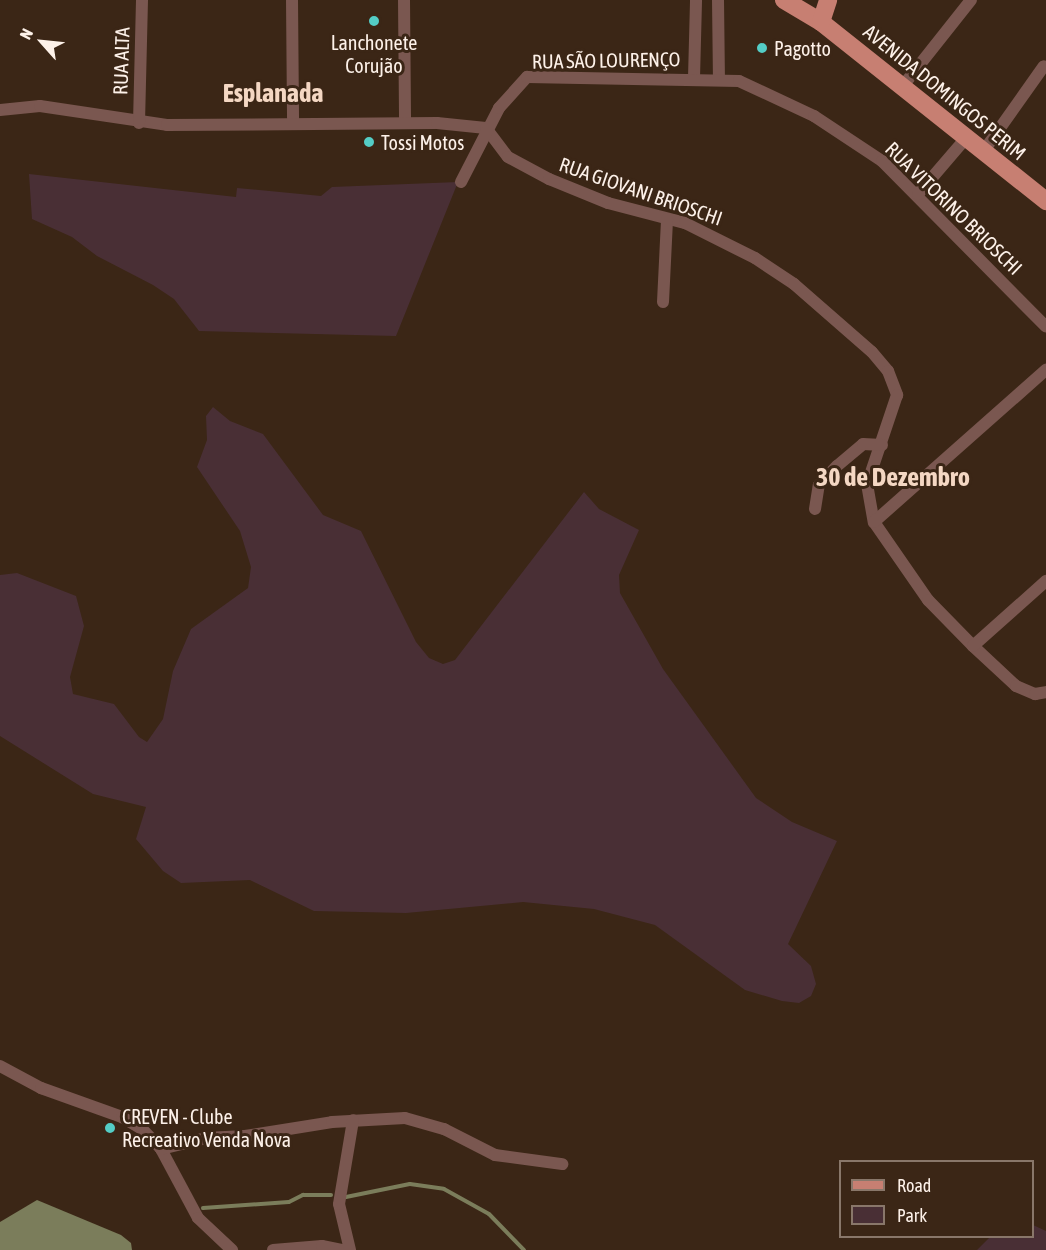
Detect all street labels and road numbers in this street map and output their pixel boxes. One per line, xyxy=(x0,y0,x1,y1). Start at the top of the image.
street label: AVENIDA DOMINGOS PERIM xyxy=(859,19,1031,165)
street label: RUA ALTA xyxy=(108,27,134,95)
street label: RUA SÃO LOURENÇO xyxy=(532,47,680,73)
street label: RUA VITORINO BRIOSCHI xyxy=(881,137,1027,279)
street label: RUA GIOVANI BRIOSCHI xyxy=(556,152,726,230)

